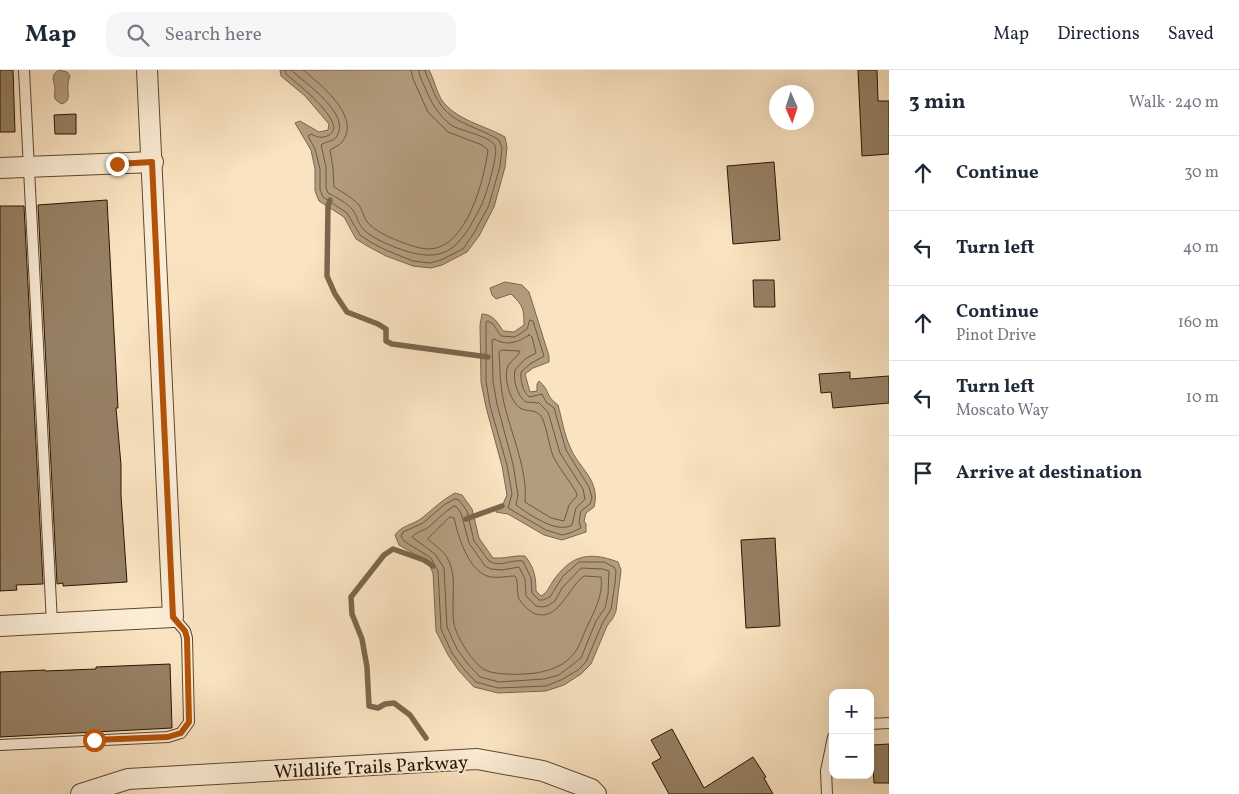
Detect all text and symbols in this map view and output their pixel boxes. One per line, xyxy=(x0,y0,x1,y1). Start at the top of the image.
search box xyxy=(106,12,456,57)
text: Map xyxy=(25,18,76,52)
icon: search xyxy=(124,21,152,49)
text: Search here xyxy=(164,22,262,48)
text: Map xyxy=(993,22,1029,47)
text: Directions xyxy=(1057,22,1140,47)
text: Saved xyxy=(1168,22,1214,47)
north arrow xyxy=(769,85,814,130)
text: 3 min xyxy=(909,88,965,117)
text: Walk · 240 m xyxy=(1129,92,1219,114)
route end xyxy=(106,153,129,176)
icon: ahead xyxy=(909,159,937,187)
text: Continue xyxy=(956,160,1039,186)
text: 30 m xyxy=(1184,162,1219,184)
icon: left xyxy=(909,234,937,262)
text: Turn left xyxy=(956,235,1035,261)
text: 40 m xyxy=(1183,237,1219,259)
text: Continue xyxy=(956,299,1039,325)
icon: ahead xyxy=(909,309,937,337)
text: 160 m xyxy=(1178,312,1219,334)
text: Pinot Drive xyxy=(956,325,1036,347)
text: Turn left xyxy=(956,374,1035,400)
icon: left xyxy=(909,384,937,412)
text: 10 m xyxy=(1186,387,1219,409)
text: Moscato Way xyxy=(956,400,1049,422)
icon: arrive xyxy=(909,459,937,487)
text: Arrive at destination xyxy=(956,460,1142,486)
map controls xyxy=(829,689,874,779)
button: + xyxy=(829,689,874,734)
route start xyxy=(83,729,106,752)
button: − xyxy=(829,734,874,779)
street label: Wildlife Trails Parkway xyxy=(273,750,469,786)

